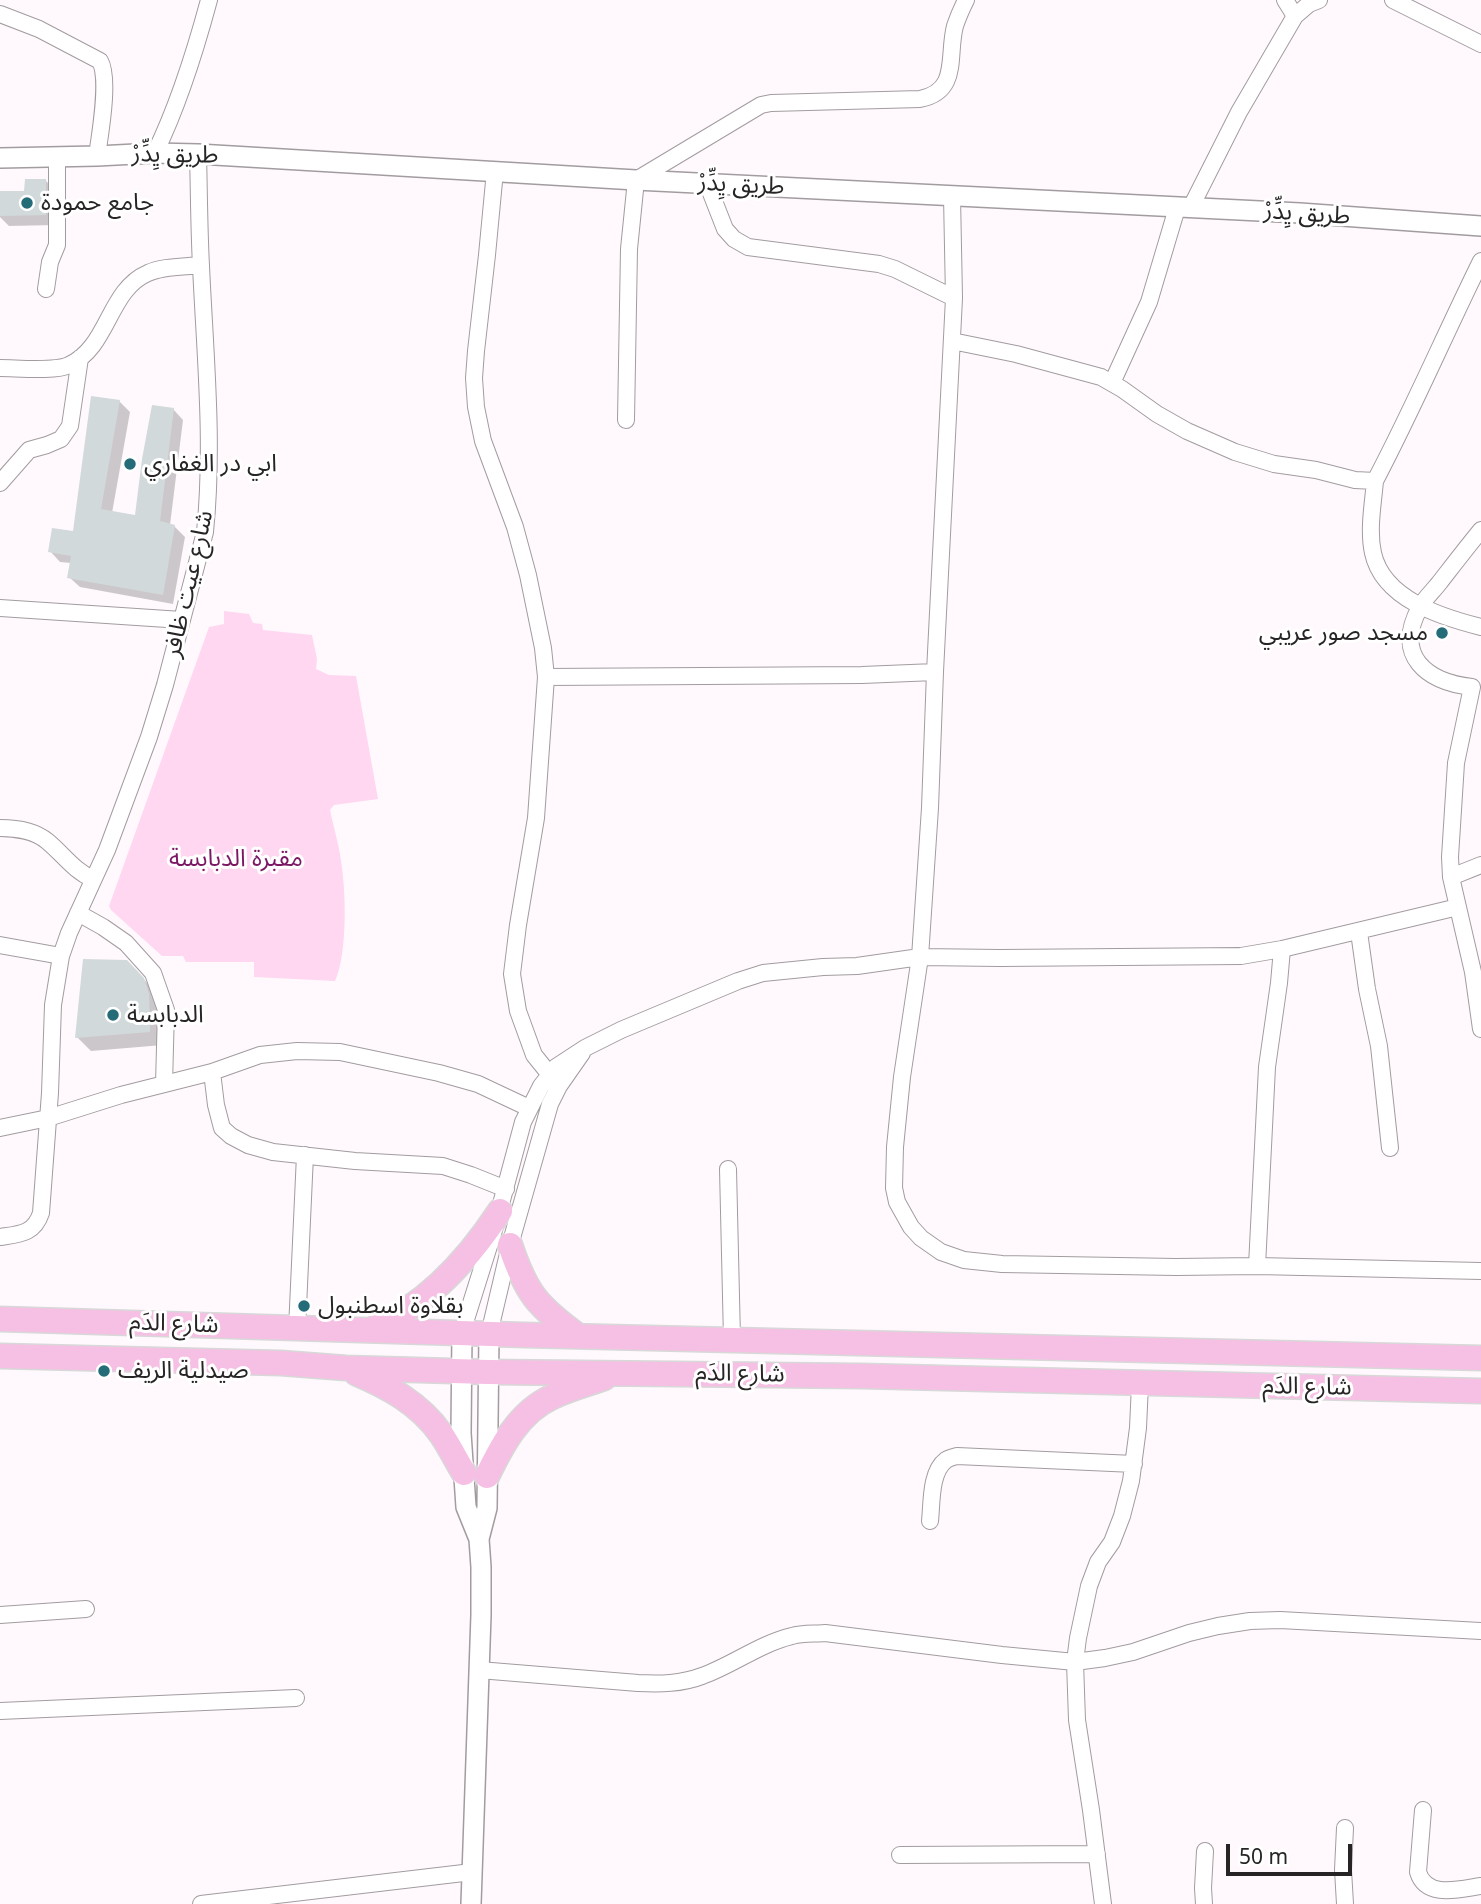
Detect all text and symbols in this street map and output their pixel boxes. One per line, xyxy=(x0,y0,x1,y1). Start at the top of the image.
street label: طريق يِدِّرْ xyxy=(131,140,219,170)
street label: طريق يِدِّرْ xyxy=(697,168,785,202)
place label: جامع حمودة xyxy=(41,189,154,217)
marker: جامع حمودة xyxy=(19,195,35,211)
street label: طريق يِدِّرْ xyxy=(1263,197,1351,231)
place label: ابي در الغفاري xyxy=(144,450,277,478)
marker: ابي در الغفاري xyxy=(122,456,138,472)
street label: شارع عيت ظافر xyxy=(158,508,220,660)
place label: مسجد صور عريبي xyxy=(1259,619,1428,647)
marker: مسجد صور عريبي xyxy=(1434,625,1450,641)
park label: مقبرة الدبابسة xyxy=(169,845,303,873)
place label: الدبابسة xyxy=(127,1001,204,1029)
marker: الدبابسة xyxy=(105,1007,121,1023)
place label: بقلاوة اسطنبول xyxy=(318,1292,463,1320)
marker: بقلاوة اسطنبول xyxy=(296,1298,312,1314)
street label: شارع الدَم xyxy=(129,1308,219,1340)
place label: صيدلية الريف xyxy=(118,1357,249,1385)
street label: شارع الدَم xyxy=(695,1359,785,1389)
marker: صيدلية الريف xyxy=(96,1363,112,1379)
street label: شارع الدَم xyxy=(1262,1372,1352,1402)
scale bar xyxy=(1229,1830,1355,1874)
text: 50 m xyxy=(1239,1842,1288,1870)

